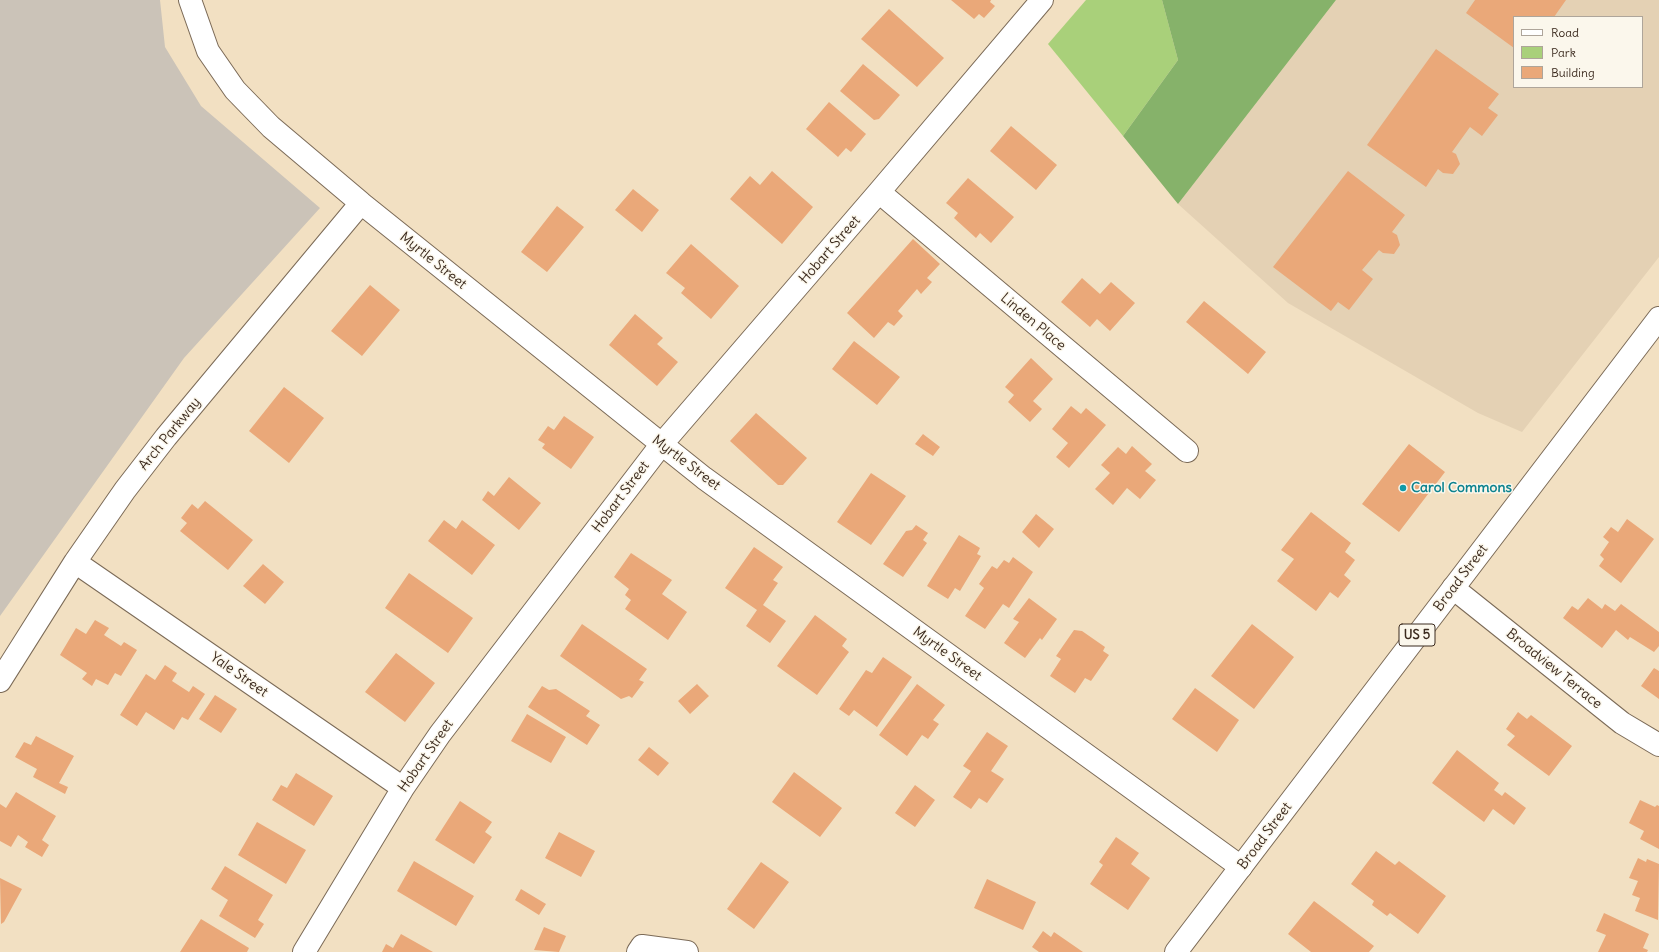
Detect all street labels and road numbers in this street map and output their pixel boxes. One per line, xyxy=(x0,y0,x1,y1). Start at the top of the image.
street label: Hobart Street xyxy=(796,213,864,287)
street label: Myrtle Street xyxy=(396,229,470,293)
street label: Linden Place xyxy=(997,290,1069,354)
street label: Arch Parkway xyxy=(135,394,205,474)
street label: Myrtle Street xyxy=(649,432,723,494)
street label: Hobart Street xyxy=(589,458,653,536)
street label: Broad Street xyxy=(1430,541,1492,615)
street label: Myrtle Street xyxy=(909,623,985,685)
road number: US 5 xyxy=(1399,624,1435,646)
street label: Broadview Terrace xyxy=(1503,625,1605,713)
street label: Yale Street xyxy=(207,649,271,701)
street label: Hobart Street xyxy=(395,716,457,796)
street label: Broad Street xyxy=(1234,799,1296,873)

